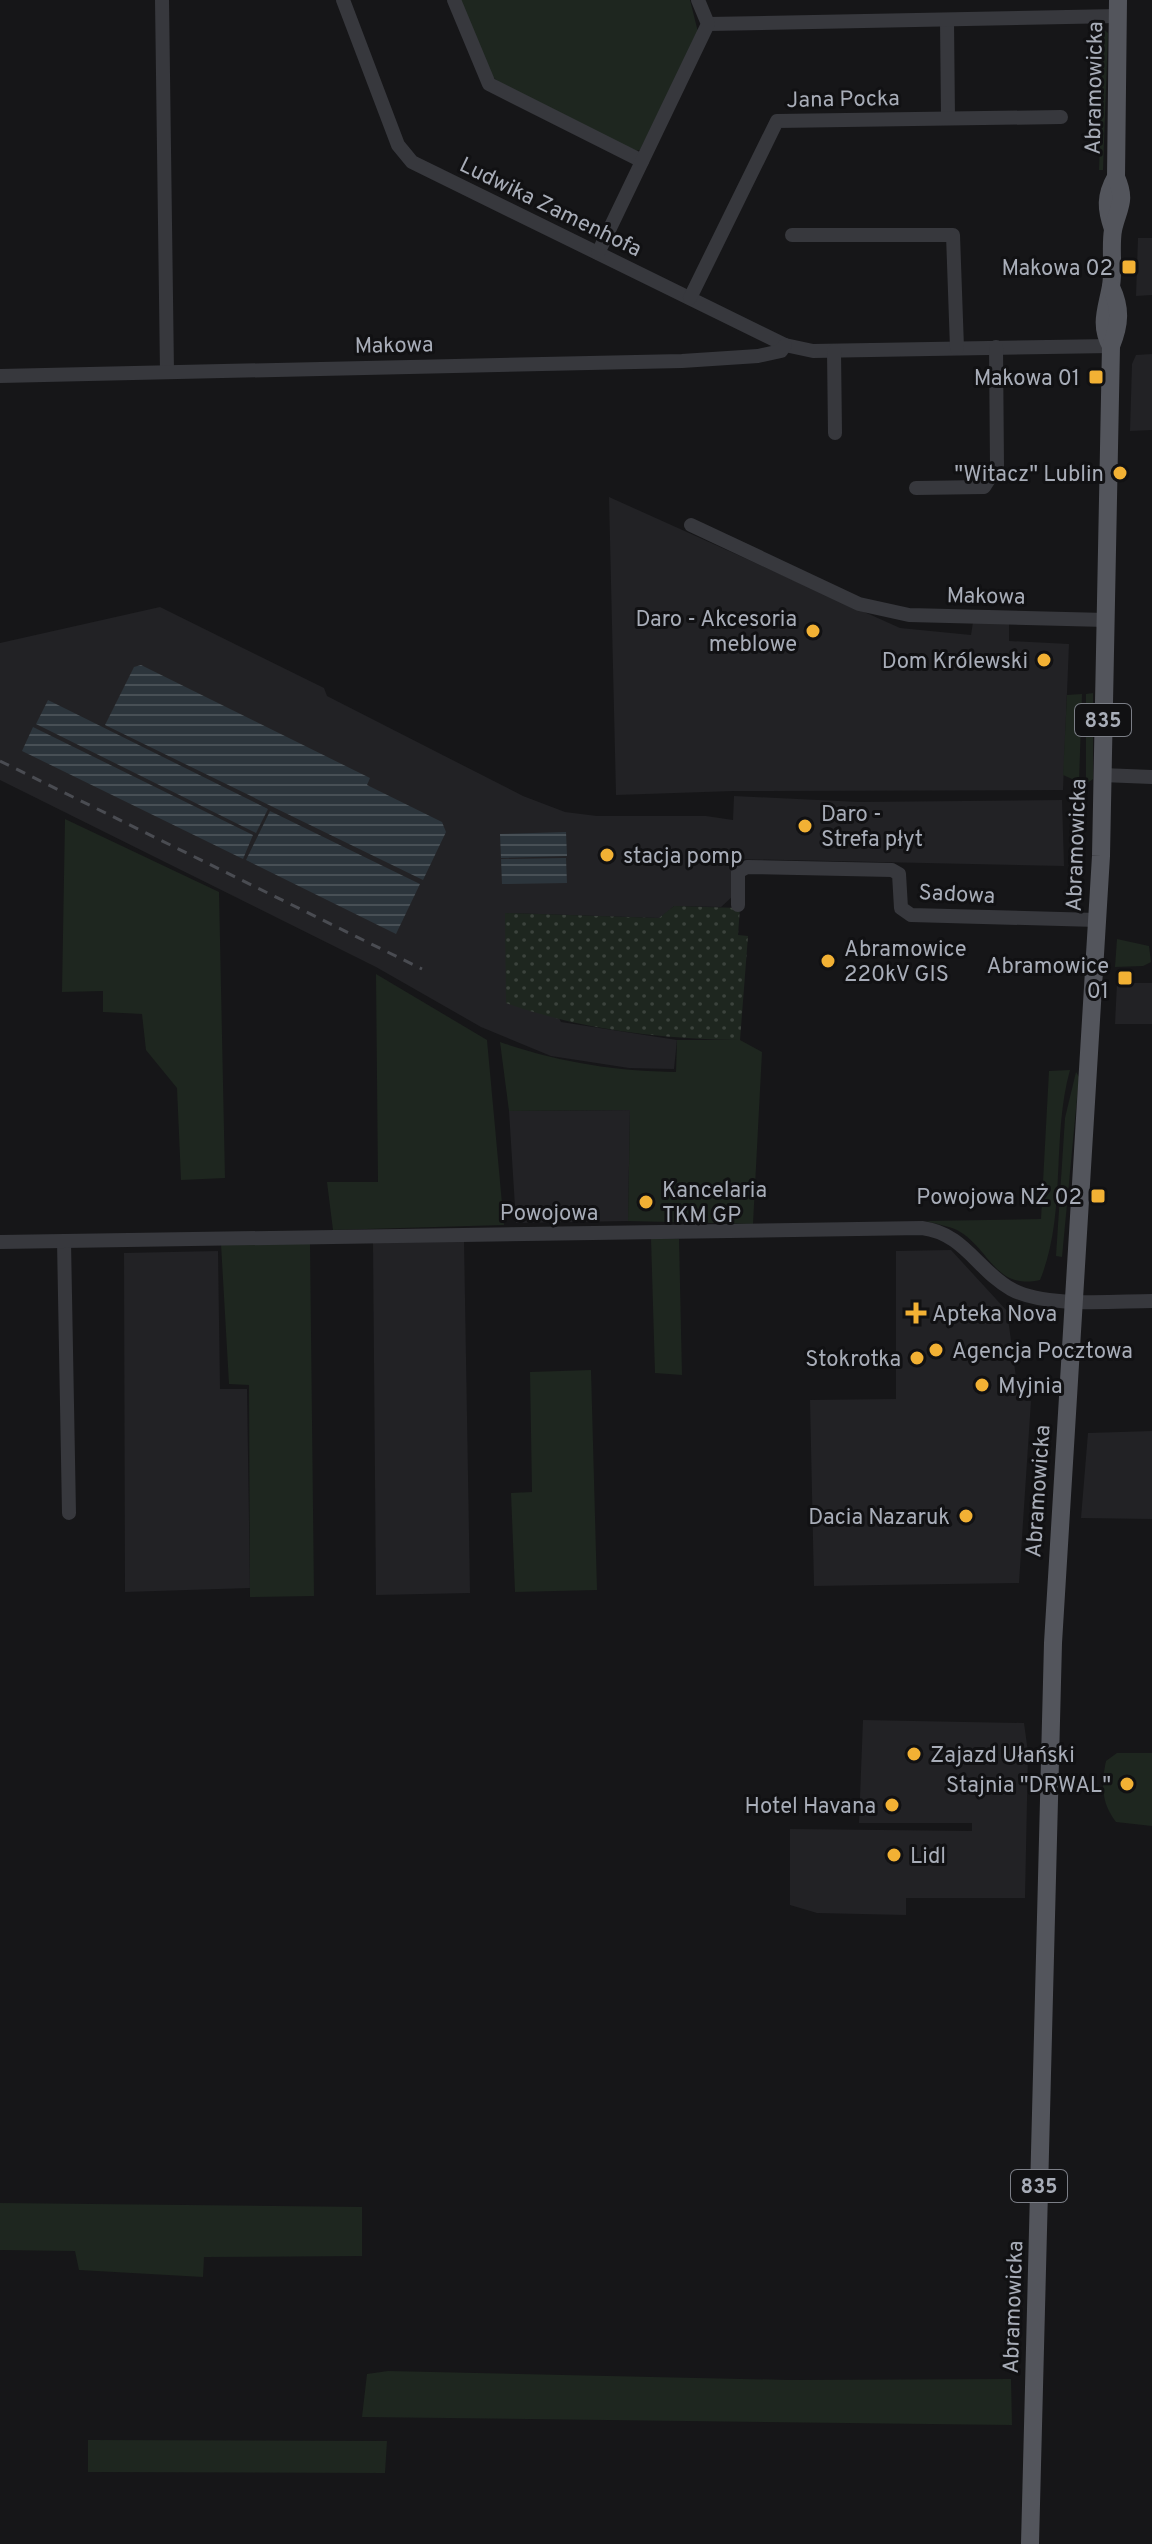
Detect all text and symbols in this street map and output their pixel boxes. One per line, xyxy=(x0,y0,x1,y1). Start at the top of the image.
street label: Abramowicka xyxy=(1081,21,1110,155)
street label: Jana Pocka xyxy=(786,86,900,115)
street label: Ludwika Zamenhofa xyxy=(454,152,645,264)
place label: Makowa 02 xyxy=(1001,256,1113,283)
marker: Makowa 02 xyxy=(1120,258,1138,276)
street label: Makowa xyxy=(354,332,434,361)
place label: Makowa 01 xyxy=(974,366,1080,393)
marker: Makowa 01 xyxy=(1087,368,1105,386)
place label: "Witacz" Lublin xyxy=(954,462,1104,489)
marker: "Witacz" Lublin xyxy=(1111,464,1129,482)
street label: Makowa xyxy=(946,583,1026,612)
place label: Daro - Akcesoria meblowe xyxy=(635,607,797,659)
marker: Daro - Akcesoria meblowe xyxy=(804,622,822,640)
place label: Dom Królewski xyxy=(882,649,1028,676)
marker: Dom Królewski xyxy=(1035,651,1053,669)
road number: 835 xyxy=(1075,704,1131,736)
street label: Abramowicka xyxy=(1062,778,1093,912)
place label: Daro - Strefa płyt xyxy=(821,802,923,854)
marker: Daro - Strefa płyt xyxy=(796,817,814,835)
place label: stacja pomp xyxy=(623,844,743,871)
marker: stacja pomp xyxy=(598,846,616,864)
street label: Sadowa xyxy=(918,880,996,911)
place label: Abramowice 220kV GIS xyxy=(844,937,967,989)
marker: Abramowice 220kV GIS xyxy=(819,952,837,970)
place label: Abramowice 01 xyxy=(986,954,1109,1006)
marker: Abramowice 01 xyxy=(1116,969,1134,987)
place label: Kancelaria TKM GP xyxy=(662,1178,767,1230)
place label: Powojowa NŻ 02 xyxy=(916,1183,1082,1212)
marker: Powojowa NŻ 02 xyxy=(1089,1187,1107,1205)
marker: Kancelaria TKM GP xyxy=(637,1193,655,1211)
street label: Powojowa xyxy=(500,1201,598,1228)
place label: Apteka Nova xyxy=(932,1302,1057,1329)
marker: Apteka Nova xyxy=(907,1304,925,1322)
place label: Agencja Pocztowa xyxy=(952,1339,1133,1366)
marker: Agencja Pocztowa xyxy=(927,1341,945,1359)
place label: Stokrotka xyxy=(805,1347,901,1374)
marker: Stokrotka xyxy=(908,1349,926,1367)
place label: Myjnia xyxy=(998,1374,1062,1401)
marker: Myjnia xyxy=(973,1376,991,1394)
street label: Abramowicka xyxy=(1021,1424,1058,1559)
place label: Dacia Nazaruk xyxy=(808,1505,950,1532)
marker: Dacia Nazaruk xyxy=(957,1507,975,1525)
place label: Zajazd Ułański xyxy=(930,1743,1075,1770)
marker: Zajazd Ułański xyxy=(905,1745,923,1763)
place label: Stajnia "DRWAL" xyxy=(946,1773,1111,1800)
marker: Stajnia "DRWAL" xyxy=(1118,1775,1136,1793)
place label: Hotel Havana xyxy=(745,1794,876,1821)
marker: Hotel Havana xyxy=(883,1796,901,1814)
place label: Lidl xyxy=(910,1844,946,1871)
marker: Lidl xyxy=(885,1846,903,1864)
road number: 835 xyxy=(1011,2170,1067,2202)
street label: Abramowicka xyxy=(999,2240,1030,2374)

